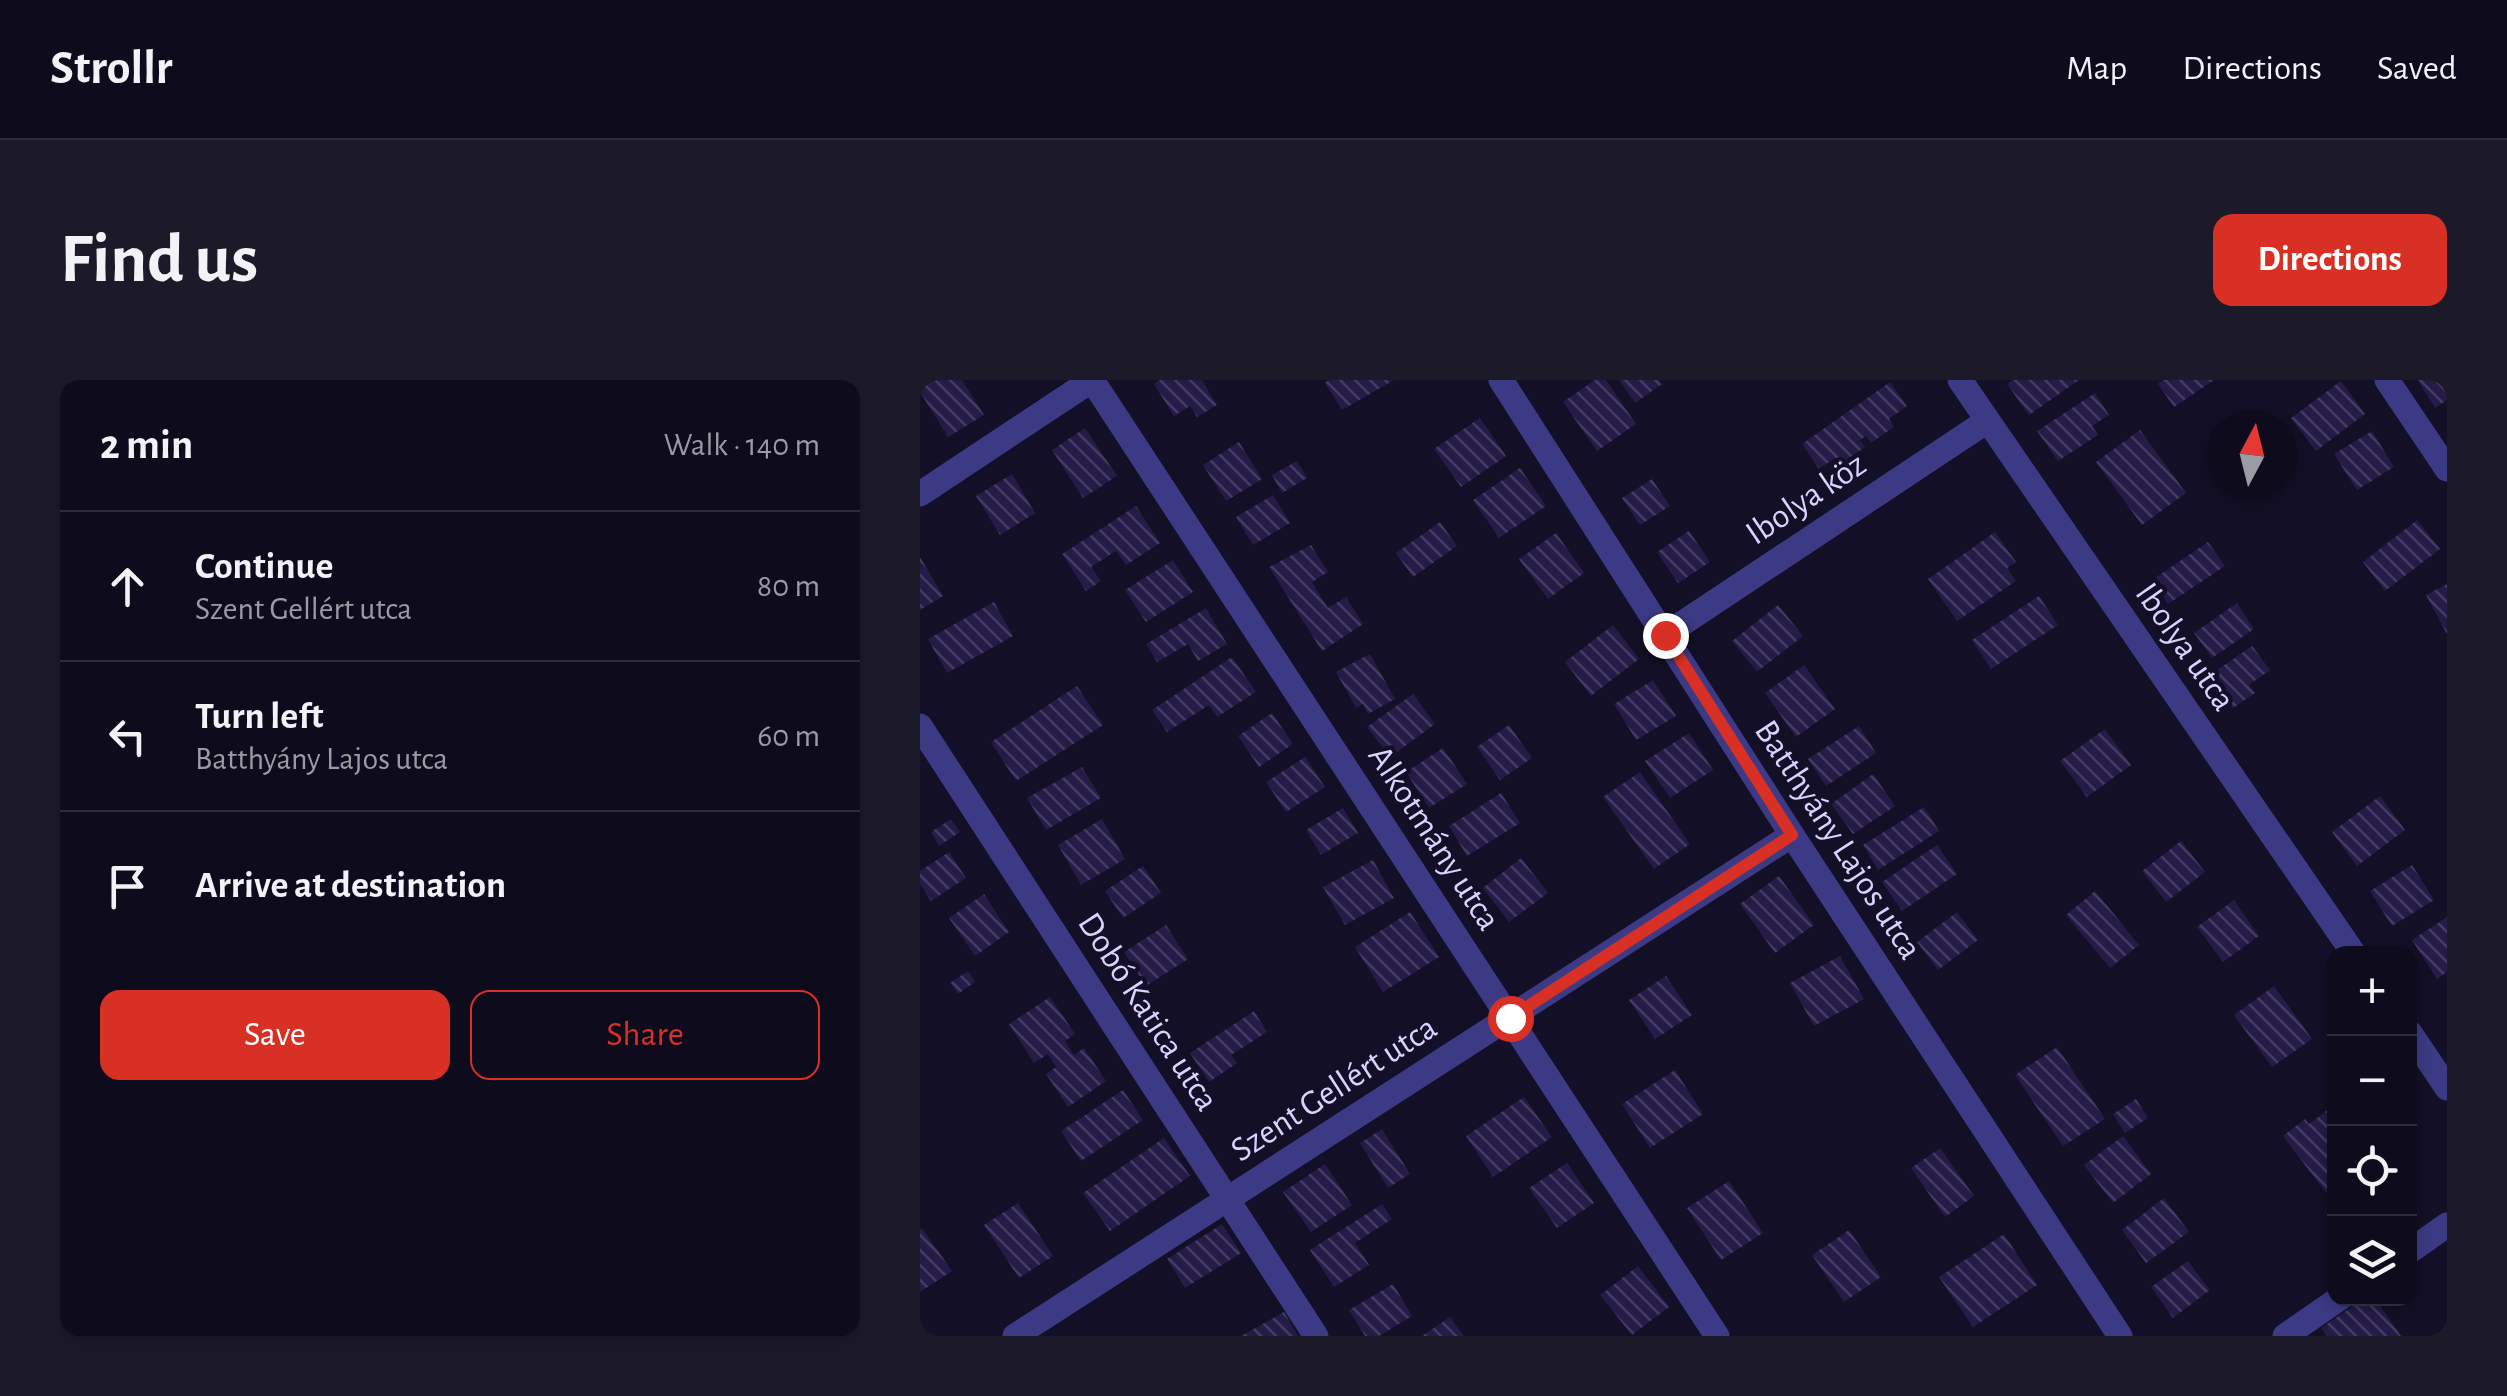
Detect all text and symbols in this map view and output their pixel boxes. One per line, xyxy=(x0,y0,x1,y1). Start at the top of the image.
text: Strollr xyxy=(50,45,173,93)
text: Map xyxy=(2066,51,2127,86)
text: Directions xyxy=(2182,51,2322,86)
text: Saved xyxy=(2377,51,2457,86)
button: Directions xyxy=(2213,214,2447,306)
text: Find us xyxy=(60,225,258,295)
north arrow xyxy=(2207,410,2297,500)
text: 2 min xyxy=(100,424,193,466)
text: Walk · 140 m xyxy=(664,429,820,461)
street label: Ibolya köz xyxy=(1740,446,1872,552)
text: Continue xyxy=(195,548,333,586)
icon: ahead xyxy=(100,559,155,614)
text: 80 m xyxy=(757,570,820,602)
street label: Ibolya utca xyxy=(2128,577,2242,717)
text: Szent Gellért utca xyxy=(195,593,412,625)
route end xyxy=(1643,613,1689,659)
text: Turn left xyxy=(195,698,323,736)
icon: left xyxy=(100,709,155,764)
street label: Batthyány Lajos utca xyxy=(1748,714,1928,966)
text: 60 m xyxy=(757,720,820,752)
street label: Alkotmány utca xyxy=(1361,739,1507,937)
text: Batthyány Lajos utca xyxy=(195,743,448,775)
icon: arrive xyxy=(100,859,155,914)
text: Arrive at destination xyxy=(195,867,506,905)
street label: Dobó Katica utca xyxy=(1071,907,1225,1117)
map controls xyxy=(2327,946,2417,1306)
button: + xyxy=(2327,946,2417,1036)
button: Save xyxy=(100,990,450,1080)
button: Share xyxy=(470,990,820,1080)
route start xyxy=(1488,996,1534,1042)
street label: Szent Gellért utca xyxy=(1225,1010,1443,1168)
button: − xyxy=(2327,1036,2417,1126)
button: locate xyxy=(2327,1126,2417,1216)
button: layers xyxy=(2327,1216,2417,1306)

